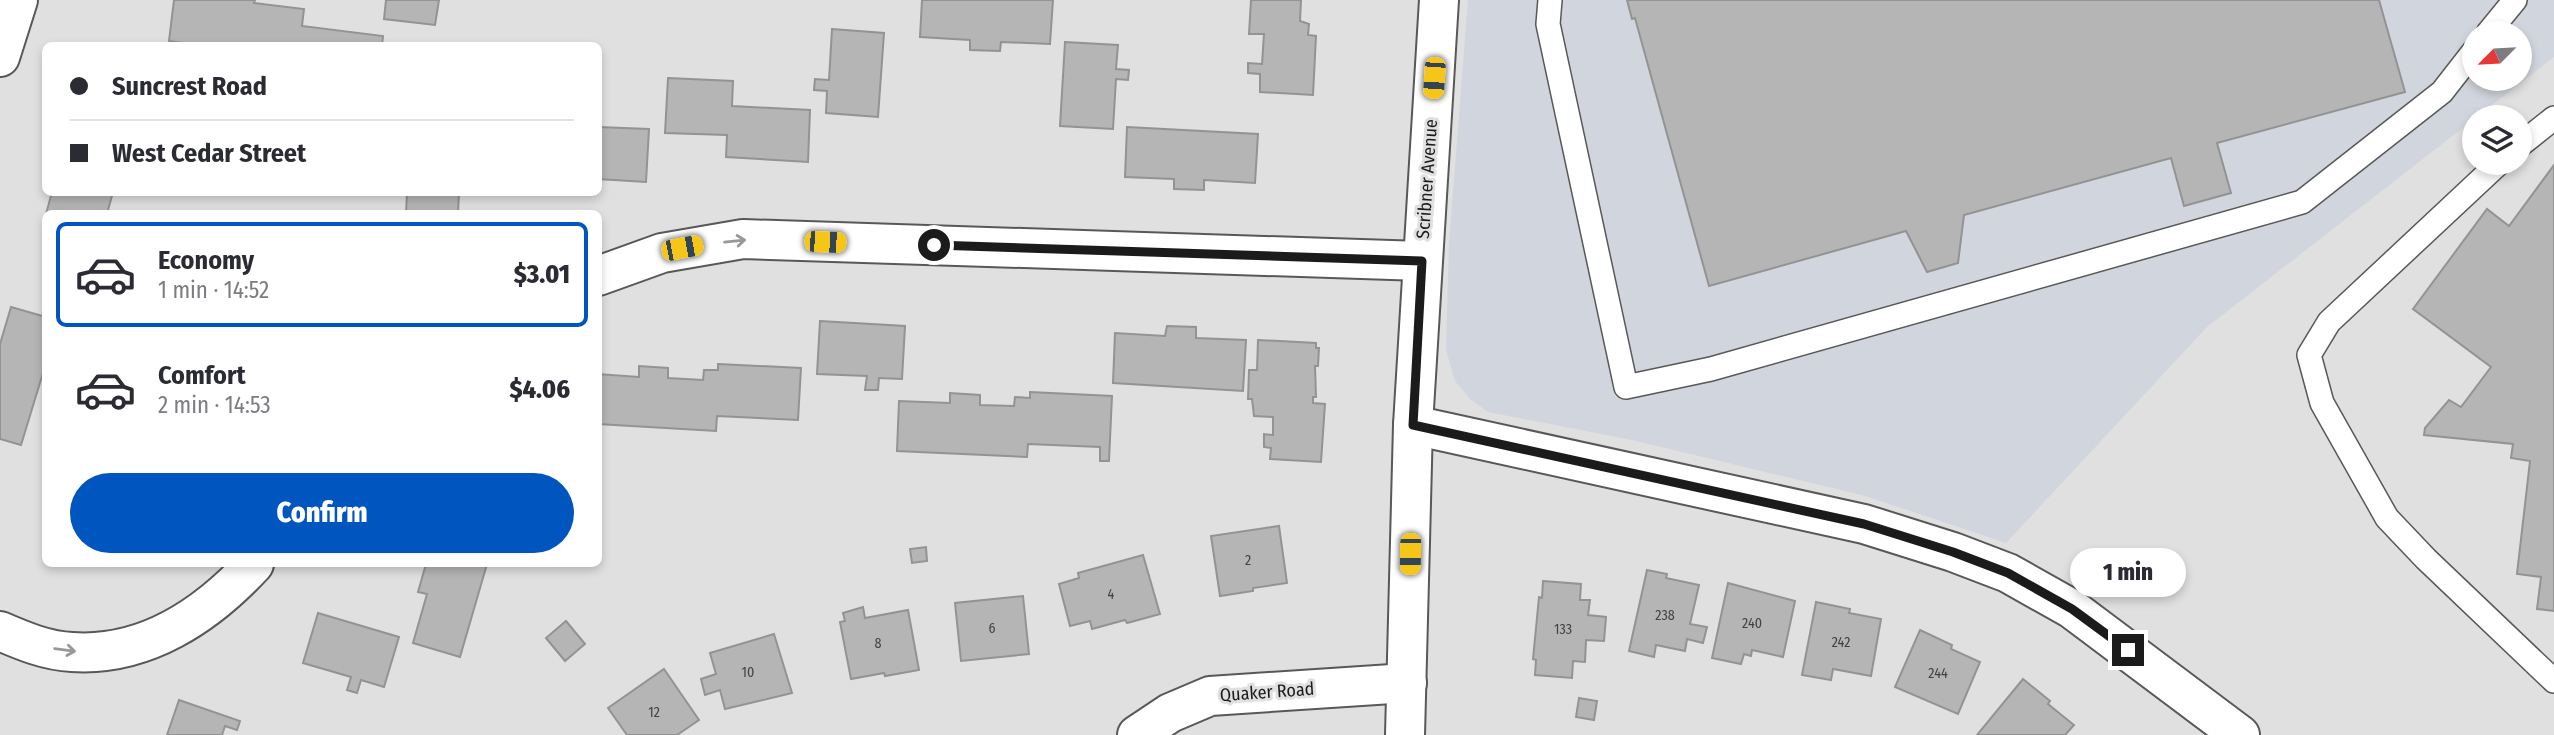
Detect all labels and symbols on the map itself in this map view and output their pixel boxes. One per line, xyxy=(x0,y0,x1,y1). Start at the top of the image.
north arrow xyxy=(2462,21,2532,91)
car xyxy=(1423,56,1446,100)
street label: Scribner Avenue xyxy=(1412,118,1442,240)
route start xyxy=(918,229,950,261)
car xyxy=(804,231,847,253)
car xyxy=(660,234,705,262)
one-way arrow xyxy=(723,234,746,247)
car xyxy=(1400,533,1421,575)
callout: 1 min xyxy=(2070,548,2186,598)
house number: 2 xyxy=(1245,552,1251,569)
house number: 4 xyxy=(1108,586,1115,603)
house number: 238 xyxy=(1655,607,1675,624)
house number: 240 xyxy=(1742,615,1762,632)
house number: 6 xyxy=(989,620,996,637)
house number: 133 xyxy=(1554,621,1572,638)
house number: 242 xyxy=(1832,634,1850,651)
route end xyxy=(2112,634,2144,666)
house number: 8 xyxy=(875,635,882,652)
one-way arrow xyxy=(53,644,76,657)
house number: 10 xyxy=(742,664,754,681)
house number: 244 xyxy=(1928,665,1948,682)
street label: Quaker Road xyxy=(1219,678,1315,706)
house number: 12 xyxy=(648,704,660,721)

